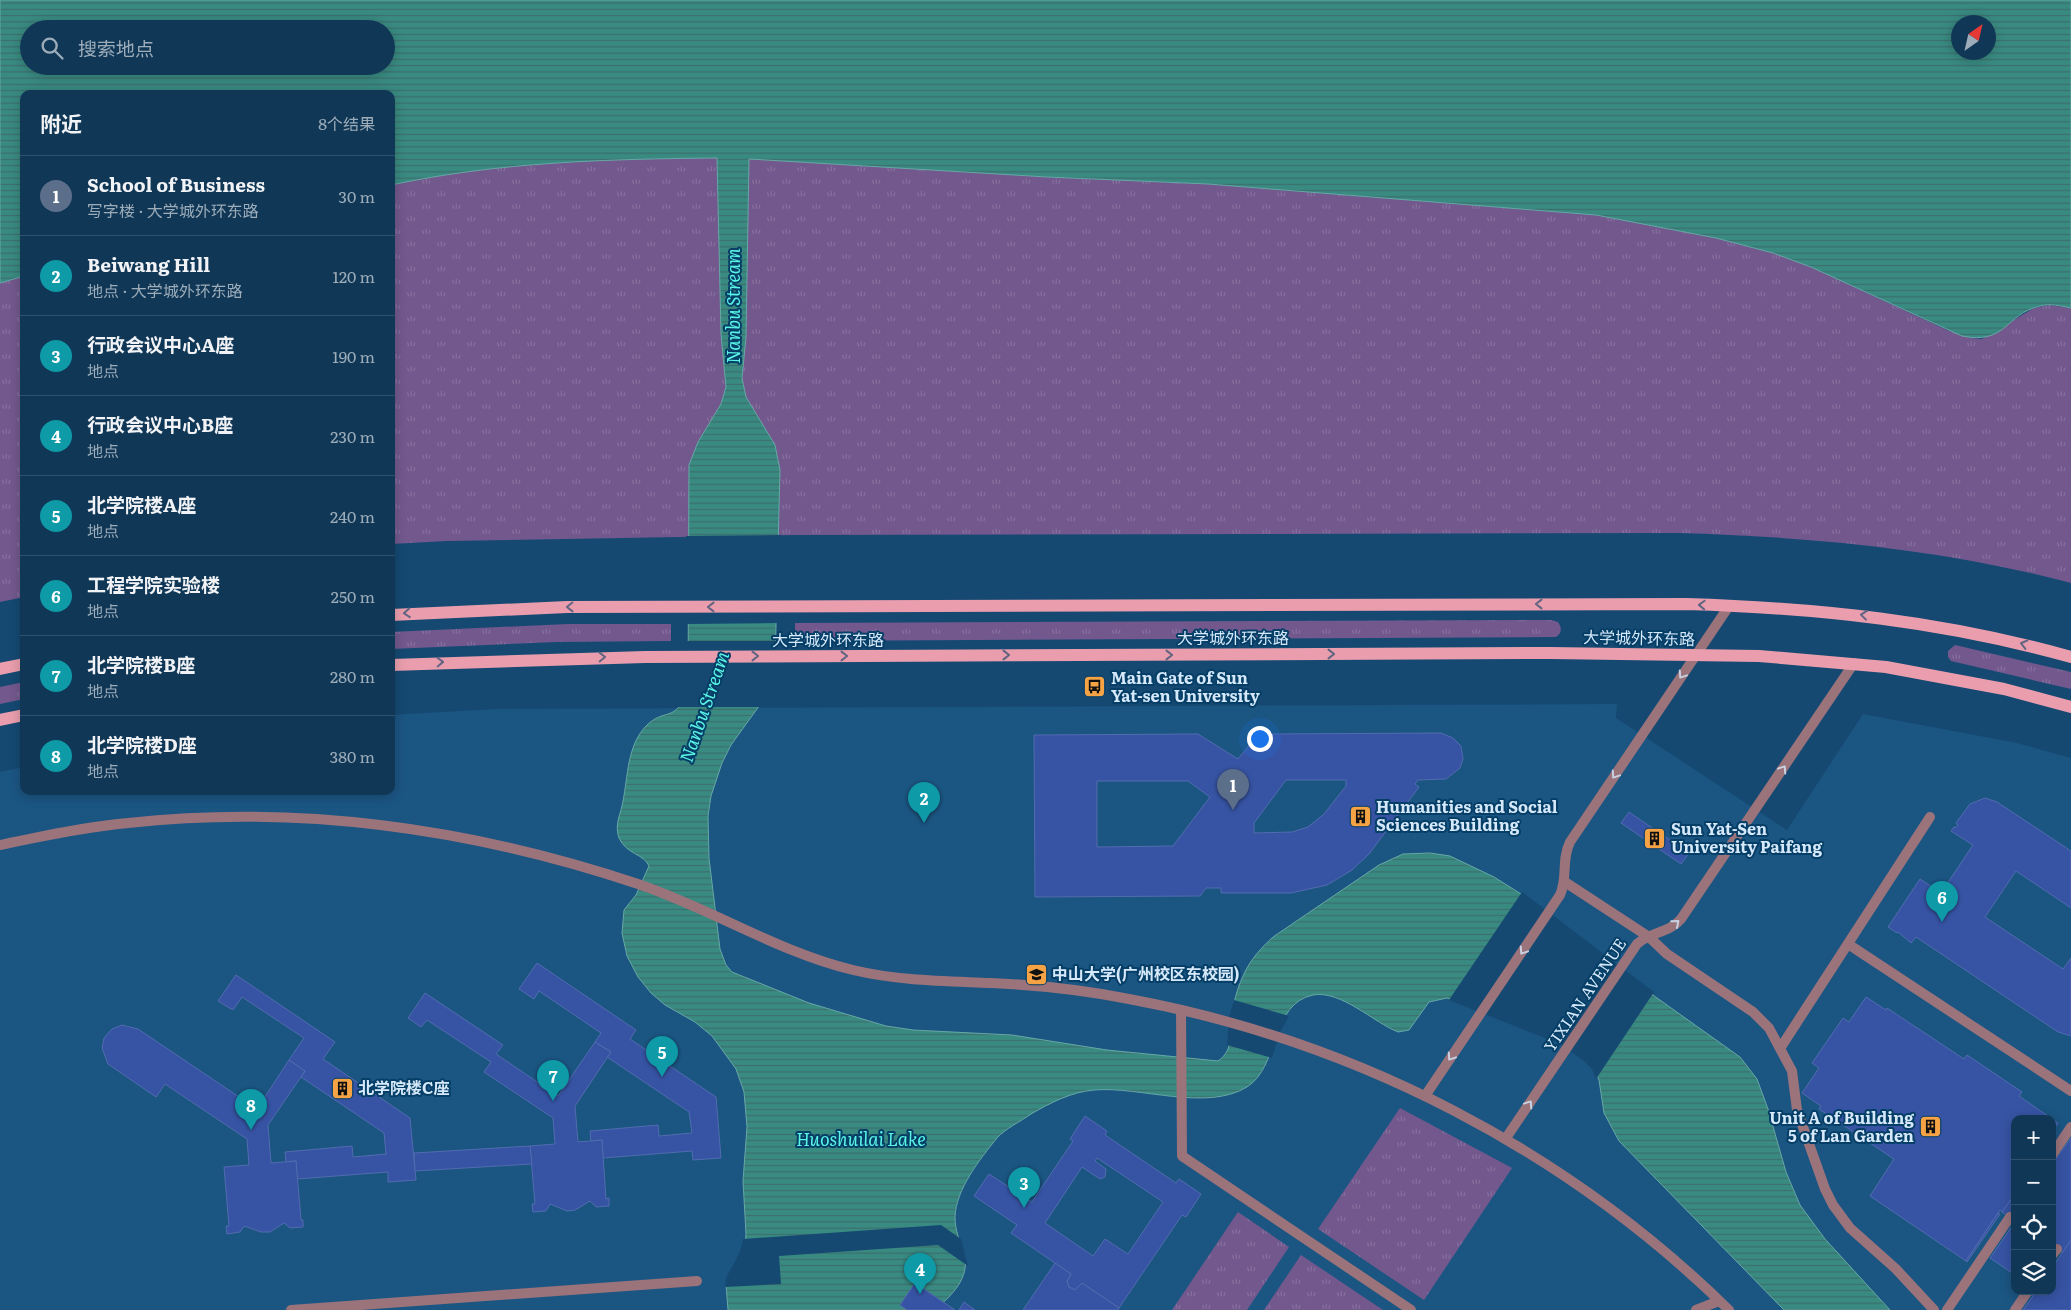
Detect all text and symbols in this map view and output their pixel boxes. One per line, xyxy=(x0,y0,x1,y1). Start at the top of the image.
north arrow xyxy=(1951,15,1996,60)
search box xyxy=(20,20,395,75)
icon: search xyxy=(38,34,66,62)
text: 搜索地点 xyxy=(78,34,154,62)
text: 附近 xyxy=(40,107,82,138)
text: 8个结果 xyxy=(318,111,375,135)
text: School of Business xyxy=(87,170,265,198)
text: 1 xyxy=(53,184,59,208)
text: 30 m xyxy=(338,184,375,208)
text: 写字楼 · 大学城外环东路 xyxy=(87,198,259,222)
water label: Nanbu Stream xyxy=(719,248,746,364)
text: Beiwang Hill xyxy=(87,250,210,278)
text: 2 xyxy=(52,264,60,288)
text: 120 m xyxy=(332,264,375,288)
text: 地点 · 大学城外环东路 xyxy=(87,278,243,302)
text: 行政会议中心A座 xyxy=(87,330,234,358)
text: 3 xyxy=(52,344,60,368)
text: 190 m xyxy=(332,344,375,368)
text: 地点 xyxy=(87,358,119,382)
text: 行政会议中心B座 xyxy=(87,410,233,438)
text: 4 xyxy=(51,424,61,448)
text: 230 m xyxy=(330,424,375,448)
text: 地点 xyxy=(87,438,119,462)
text: 北学院楼A座 xyxy=(87,490,196,518)
text: 5 xyxy=(52,504,60,528)
text: 240 m xyxy=(330,504,375,528)
text: 地点 xyxy=(87,518,119,542)
text: 工程学院实验楼 xyxy=(87,570,220,598)
text: 6 xyxy=(51,584,61,608)
text: 250 m xyxy=(331,584,375,608)
text: 地点 xyxy=(87,598,119,622)
one-way arrow xyxy=(1535,599,1543,609)
one-way arrow xyxy=(1698,600,1706,610)
one-way arrow xyxy=(566,602,574,612)
one-way arrow xyxy=(707,602,714,612)
one-way arrow xyxy=(403,608,411,619)
one-way arrow xyxy=(1860,610,1868,621)
street label: 大学城外环东路 xyxy=(1583,624,1695,650)
street label: 大学城外环东路 xyxy=(1177,625,1289,649)
street label: 大学城外环东路 xyxy=(772,627,884,651)
one-way arrow xyxy=(2020,640,2028,650)
water label: Nanbu Stream xyxy=(672,647,735,766)
one-way arrow xyxy=(1328,649,1335,659)
text: 北学院楼B座 xyxy=(87,650,195,678)
one-way arrow xyxy=(1002,650,1010,660)
one-way arrow xyxy=(1165,650,1173,660)
one-way arrow xyxy=(751,651,759,662)
one-way arrow xyxy=(840,651,848,661)
one-way arrow xyxy=(599,652,607,663)
one-way arrow xyxy=(436,656,444,667)
text: 7 xyxy=(52,664,60,688)
text: 280 m xyxy=(330,664,375,688)
place label: Main Gate of Sun Yat-sen University xyxy=(1111,665,1260,707)
one-way arrow xyxy=(1679,669,1688,679)
bus stop icon: Main Gate of Sun Yat-sen University xyxy=(1083,675,1107,699)
text: 地点 xyxy=(87,678,119,702)
your location xyxy=(1247,726,1273,752)
text: 北学院楼D座 xyxy=(87,730,197,758)
text: 8 xyxy=(51,744,61,768)
text: 380 m xyxy=(330,744,375,768)
text: 地点 xyxy=(87,758,119,782)
one-way arrow xyxy=(1777,765,1786,775)
pin: 1 xyxy=(1217,769,1249,810)
one-way arrow xyxy=(1611,770,1621,779)
pin: 2 xyxy=(908,782,940,823)
place label: Humanities and Social Sciences Building xyxy=(1376,794,1558,836)
building icon: Humanities and Social Sciences Building xyxy=(1348,804,1372,828)
place label: Sun Yat-Sen University Paifang xyxy=(1671,816,1822,858)
building icon: Sun Yat-Sen University Paifang xyxy=(1643,826,1667,850)
pin: 6 xyxy=(1926,881,1958,922)
one-way arrow xyxy=(1670,920,1679,929)
street label: YIXIAN AVENUE xyxy=(1537,933,1631,1056)
one-way arrow xyxy=(1520,946,1529,955)
place label: 中山大学(广州校区东校园) xyxy=(1052,961,1239,985)
school or university icon: 中山大学(广州校区东校园) xyxy=(1024,962,1048,986)
pin: 5 xyxy=(646,1036,678,1077)
one-way arrow xyxy=(1448,1052,1457,1061)
pin: 7 xyxy=(537,1060,569,1101)
place label: 北学院楼C座 xyxy=(358,1075,449,1099)
building icon: 北学院楼C座 xyxy=(330,1076,354,1100)
pin: 8 xyxy=(235,1089,267,1130)
one-way arrow xyxy=(1523,1100,1532,1110)
place label: Unit A of Building 5 of Lan Garden xyxy=(1769,1105,1914,1147)
building icon: Unit A of Building 5 of Lan Garden xyxy=(1918,1115,1942,1139)
map controls xyxy=(2011,1115,2056,1295)
button: + xyxy=(2011,1115,2056,1160)
water label: Huoshuilai Lake xyxy=(796,1125,926,1152)
button: − xyxy=(2011,1160,2056,1205)
pin: 3 xyxy=(1008,1167,1040,1208)
button: locate xyxy=(2011,1205,2056,1250)
button: layers xyxy=(2011,1250,2056,1295)
pin: 4 xyxy=(904,1253,936,1294)

